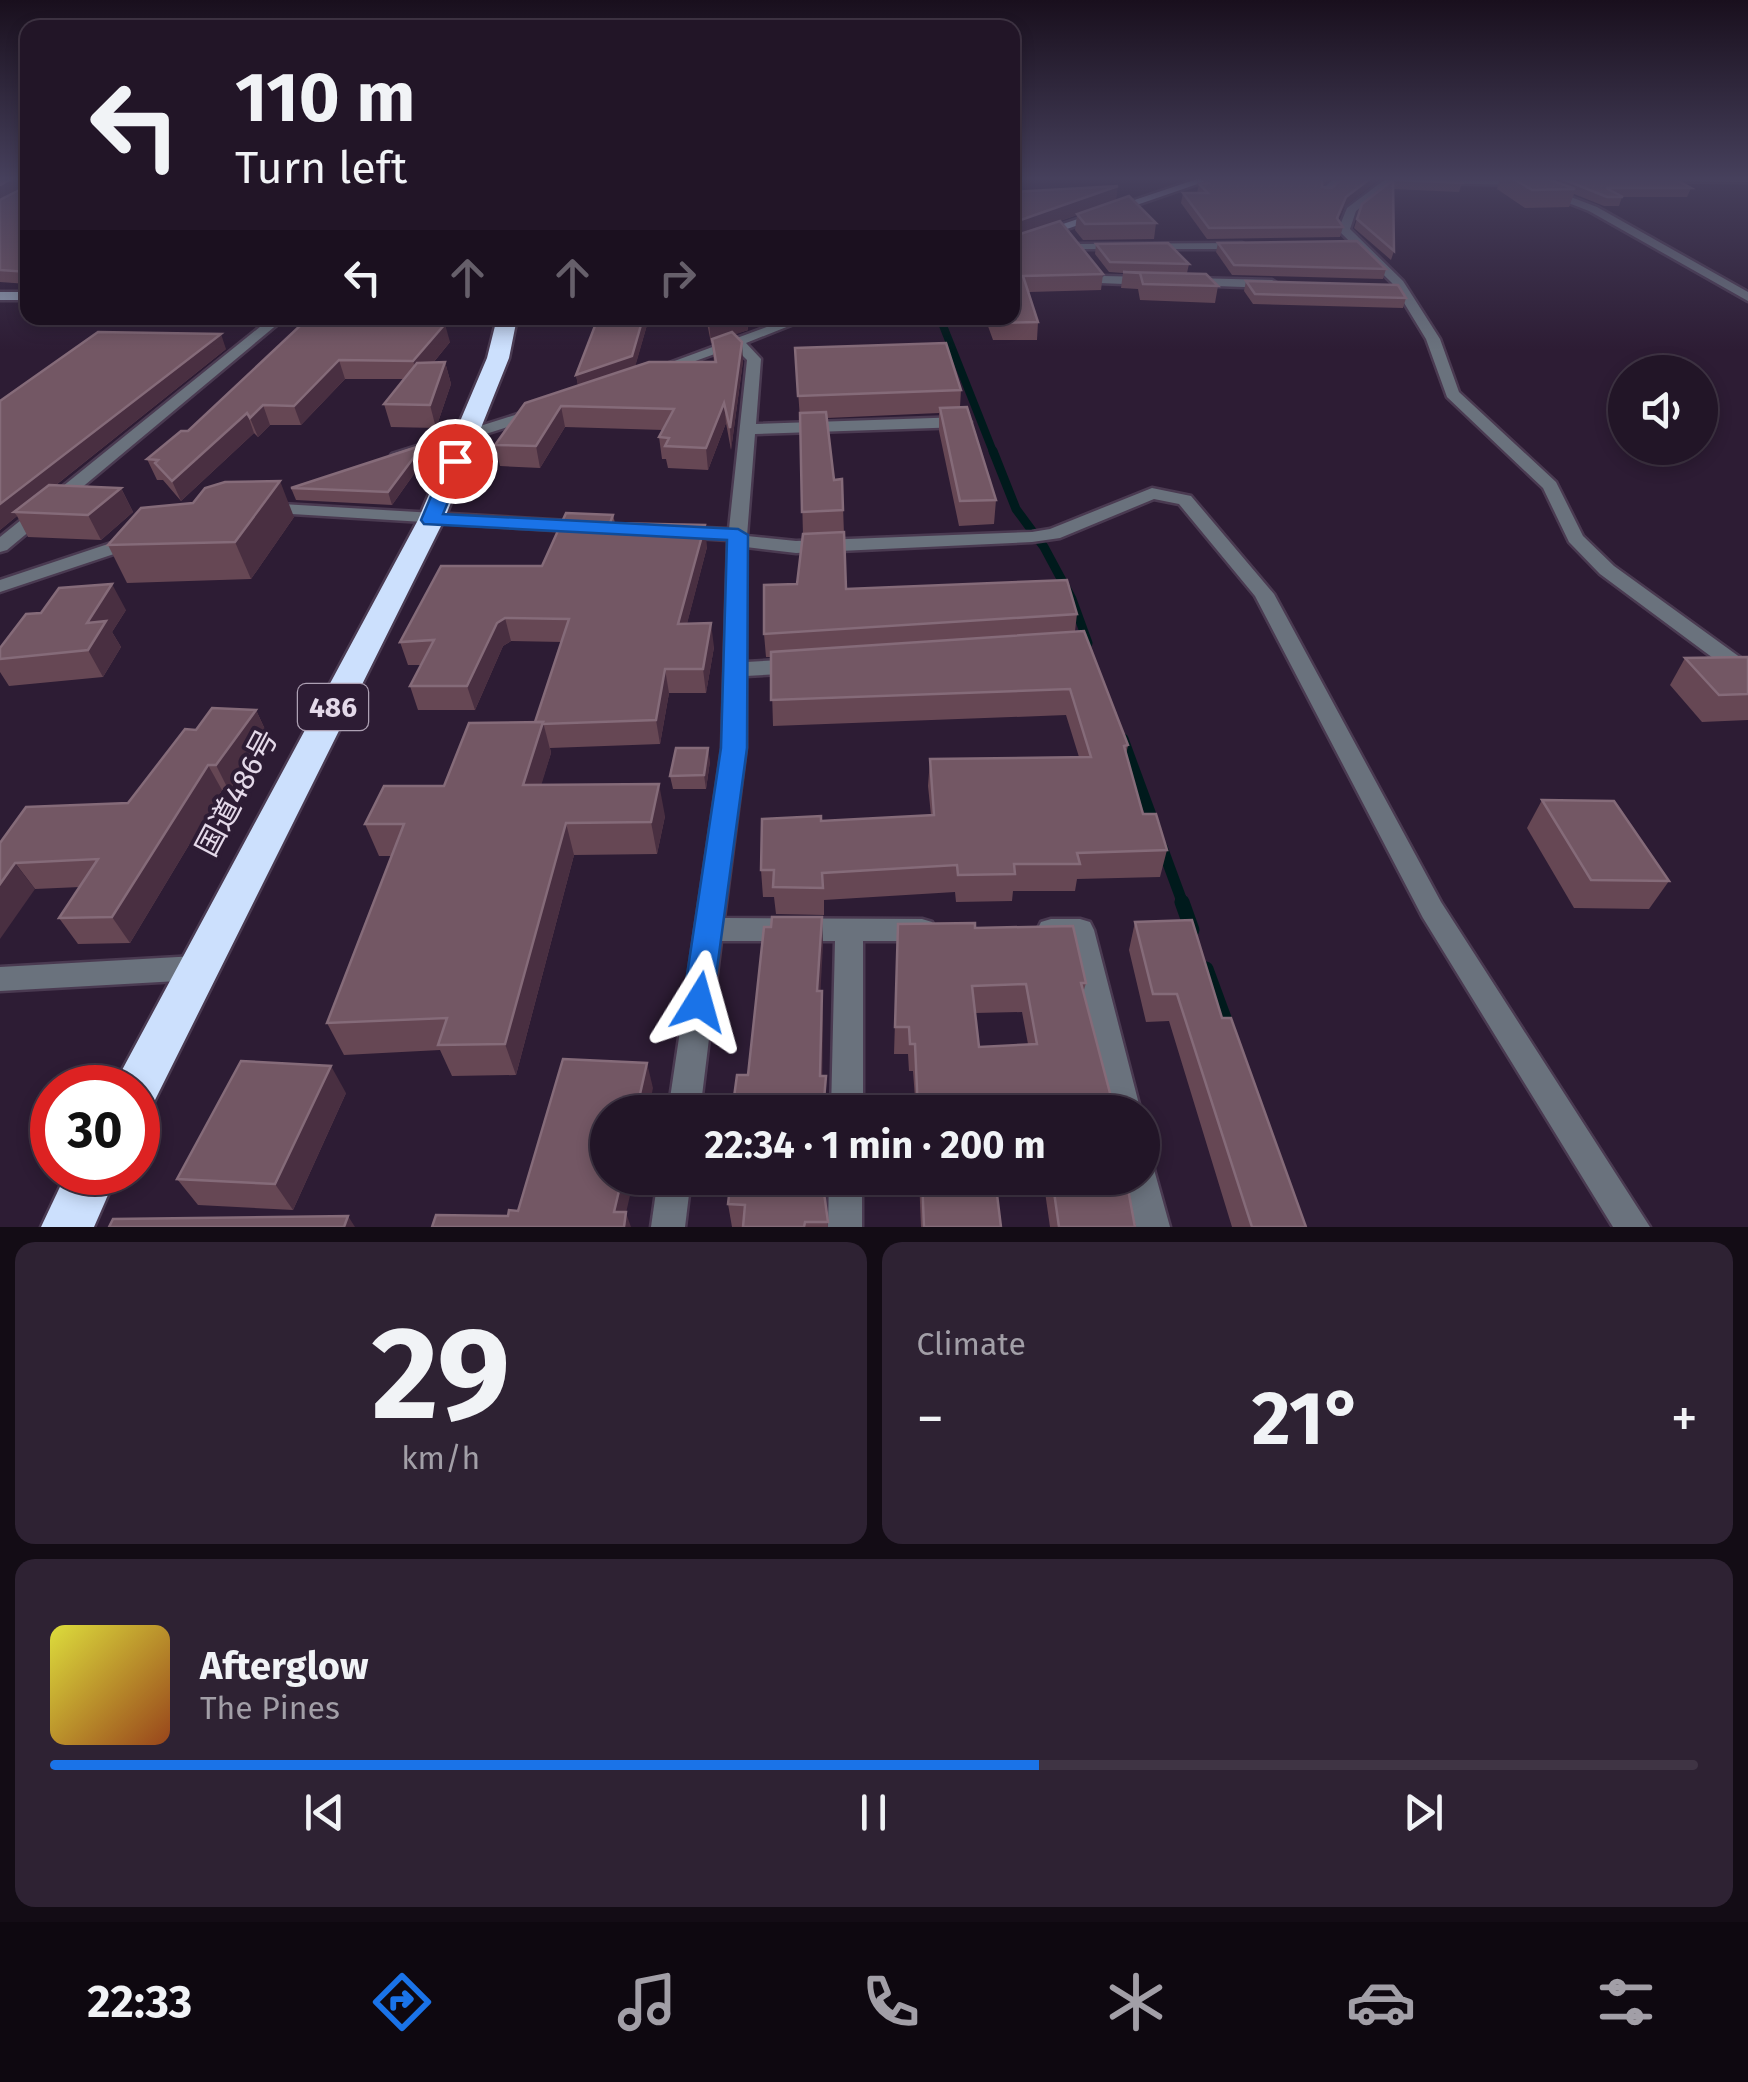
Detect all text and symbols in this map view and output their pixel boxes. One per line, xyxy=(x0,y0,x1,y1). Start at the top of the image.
text: 110 m xyxy=(235,56,415,140)
icon: left xyxy=(70,60,200,190)
text: Turn left xyxy=(235,141,407,195)
icon: left xyxy=(335,250,390,305)
icon: ahead xyxy=(440,250,495,305)
icon: ahead xyxy=(545,250,600,305)
icon: right xyxy=(650,250,705,305)
map controls xyxy=(1608,355,1718,465)
button: sound xyxy=(1608,355,1718,465)
pin xyxy=(413,419,498,504)
icon: arrive xyxy=(428,434,483,489)
road number: 486 xyxy=(298,684,368,730)
street label: 国道486号 xyxy=(189,723,285,863)
position arrow xyxy=(647,950,751,1054)
speed limit sign: 30 xyxy=(30,1065,160,1195)
text: 22:34 · 1 min · 200 m xyxy=(704,1122,1046,1168)
text: 29 xyxy=(371,1296,510,1452)
text: Climate xyxy=(917,1325,1026,1363)
text: 21° xyxy=(1252,1374,1363,1464)
text: − xyxy=(917,1386,944,1452)
text: + xyxy=(1671,1386,1698,1452)
text: km/h xyxy=(401,1439,480,1477)
text: Afterglow xyxy=(200,1643,368,1689)
text: The Pines xyxy=(200,1689,340,1727)
icon: previous xyxy=(297,1785,352,1840)
icon: pause xyxy=(846,1785,901,1840)
icon: next xyxy=(1396,1785,1451,1840)
icon: directions xyxy=(367,1967,437,2037)
icon: music xyxy=(612,1967,682,2037)
icon: phone xyxy=(856,1967,926,2037)
icon: climate xyxy=(1101,1967,1171,2037)
icon: car xyxy=(1346,1967,1416,2037)
icon: filters xyxy=(1591,1967,1661,2037)
text: 22:33 xyxy=(87,1975,192,2029)

